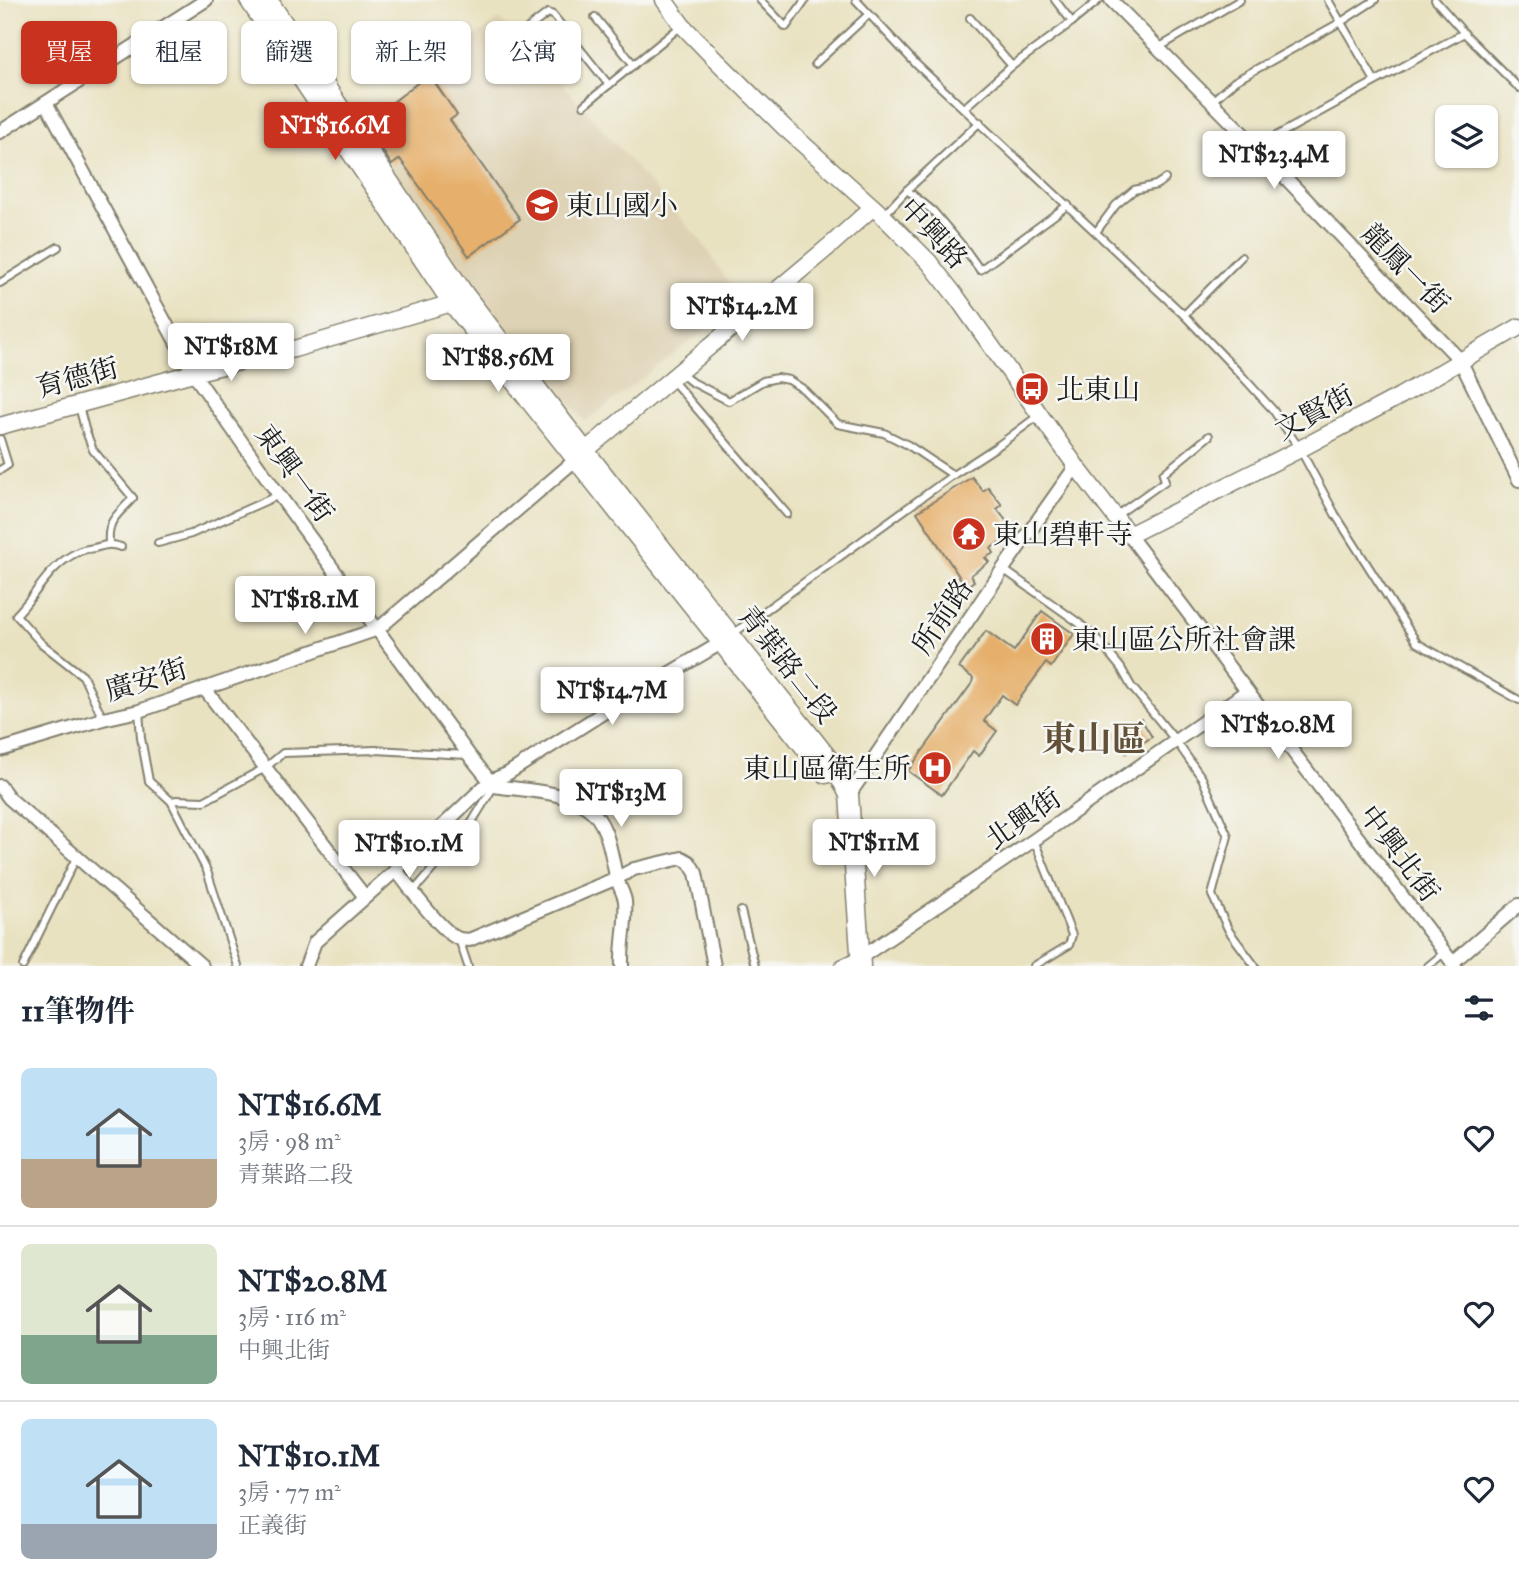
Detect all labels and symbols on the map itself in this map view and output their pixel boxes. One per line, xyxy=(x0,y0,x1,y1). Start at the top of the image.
pin: NT$16.6M xyxy=(263,102,407,162)
pin: NT$23.4M xyxy=(1202,132,1346,191)
school or university icon: 東山國小 xyxy=(523,186,561,224)
place label: 東山國小 xyxy=(566,188,678,223)
street label: 中興路 xyxy=(892,191,975,276)
street label: 龍鳳一街 xyxy=(1354,216,1457,321)
pin: NT$14.2M xyxy=(670,284,814,343)
pin: NT$18M xyxy=(174,324,288,383)
pin: NT$8.56M xyxy=(426,334,570,394)
street label: 育德街 xyxy=(32,350,122,405)
bus stop icon: 北東山 xyxy=(1013,370,1051,408)
place label: 北東山 xyxy=(1056,372,1140,407)
street label: 文賢街 xyxy=(1269,377,1360,448)
street label: 東興一街 xyxy=(248,418,342,529)
temple icon: 東山碧軒寺 xyxy=(950,515,988,553)
place label: 東山碧軒寺 xyxy=(993,517,1133,552)
street label: 所前路 xyxy=(904,572,980,661)
pin: NT$18.1M xyxy=(233,576,377,636)
street label: 青葉路二段 xyxy=(731,598,844,730)
building icon: 東山區公所社會課 xyxy=(1028,620,1066,658)
place label: 東山區公所社會課 xyxy=(1072,622,1296,657)
street label: 廣安街 xyxy=(101,650,191,708)
pin: NT$14.7M xyxy=(540,668,684,727)
pin: NT$20.8M xyxy=(1206,702,1350,761)
district label: 東山區 xyxy=(1041,718,1147,761)
hospital icon: 東山區衛生所 xyxy=(916,749,954,787)
place label: 東山區衛生所 xyxy=(743,751,911,786)
pin: NT$13M xyxy=(564,770,678,829)
street label: 北興街 xyxy=(979,780,1068,857)
street label: 中興北街 xyxy=(1352,798,1447,909)
pin: NT$10.1M xyxy=(337,820,481,880)
pin: NT$11M xyxy=(817,820,931,879)

